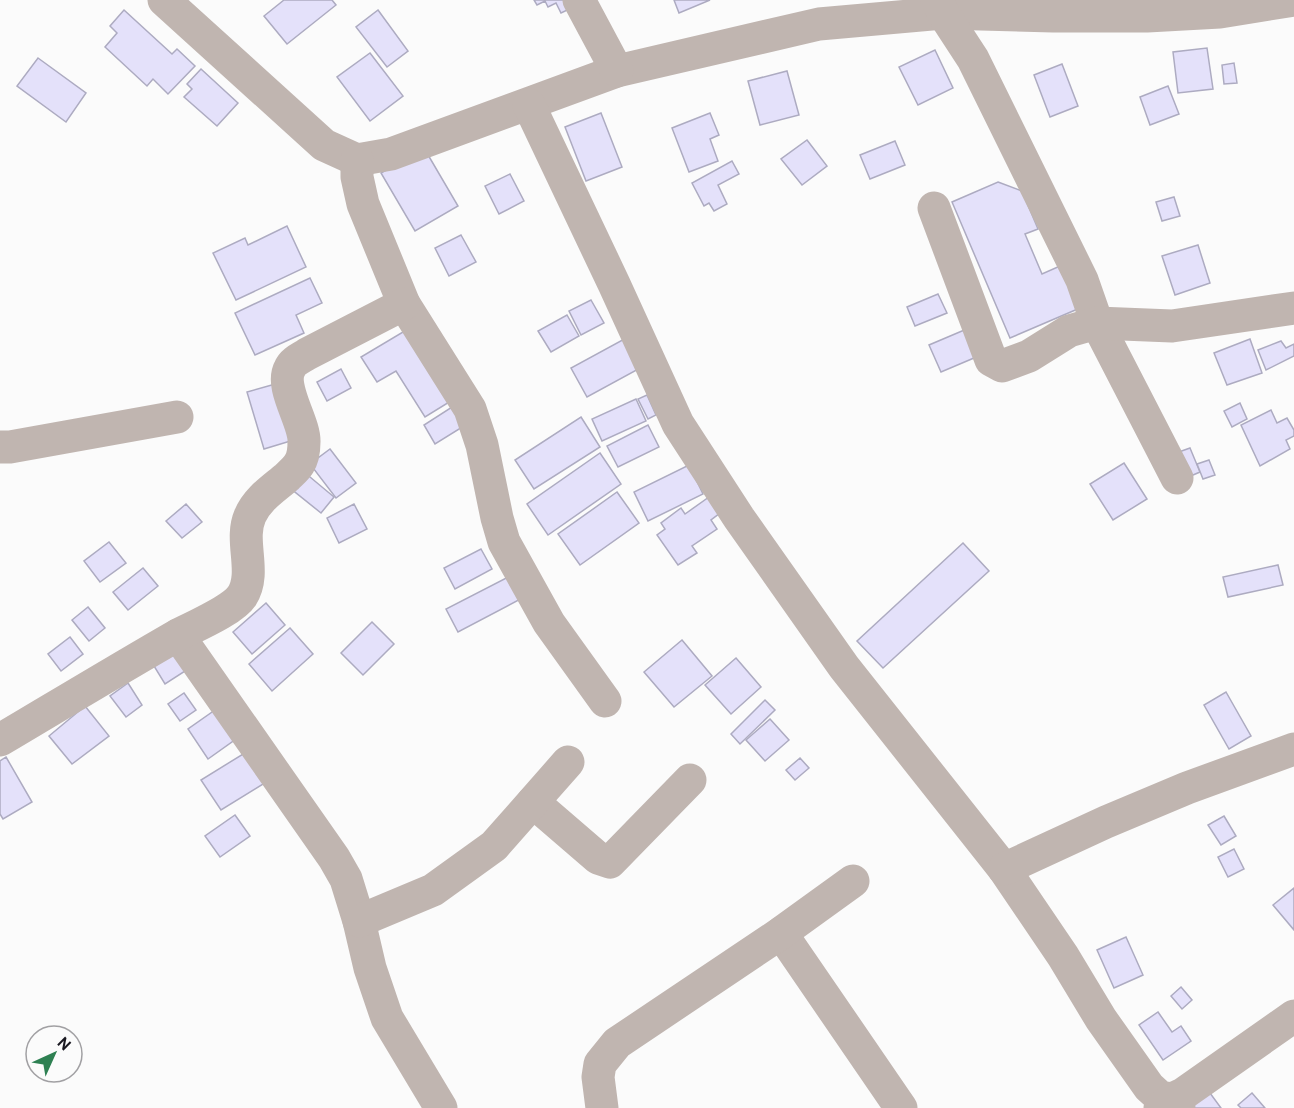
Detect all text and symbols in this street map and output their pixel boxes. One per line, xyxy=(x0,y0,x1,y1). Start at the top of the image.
north arrow xyxy=(24,1024,84,1084)
text: N xyxy=(52,1034,74,1056)

